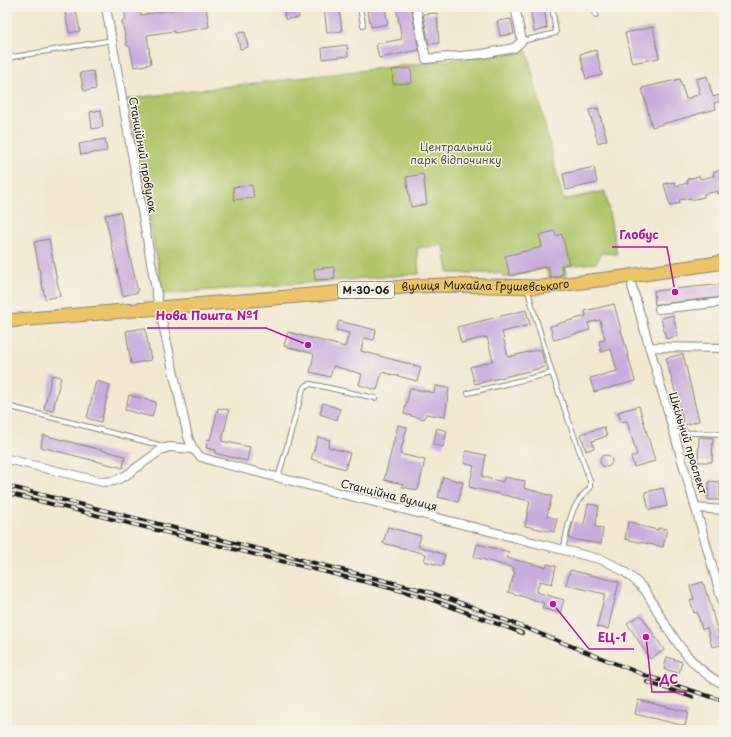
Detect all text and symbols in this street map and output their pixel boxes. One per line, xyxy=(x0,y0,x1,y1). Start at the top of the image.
street label: Станційний провулок xyxy=(125,96,162,215)
park label: Центральний парк відпочинку xyxy=(410,138,502,168)
callout: Глобус xyxy=(612,223,667,247)
text: Глобус xyxy=(619,225,659,243)
street label: вулиця Михайла Грушевського xyxy=(401,275,570,295)
road number: М-30-06 xyxy=(338,282,394,298)
callout: Нова Пошта №1 xyxy=(147,304,266,328)
text: Нова Пошта №1 xyxy=(156,306,258,324)
street label: Шкільний проспект xyxy=(665,390,712,497)
street label: Станційна вулиця xyxy=(339,474,439,515)
callout: ЕЦ-1 xyxy=(589,625,634,649)
text: ЕЦ-1 xyxy=(598,628,627,646)
callout: ДС xyxy=(652,668,687,692)
text: ДС xyxy=(659,670,678,688)

